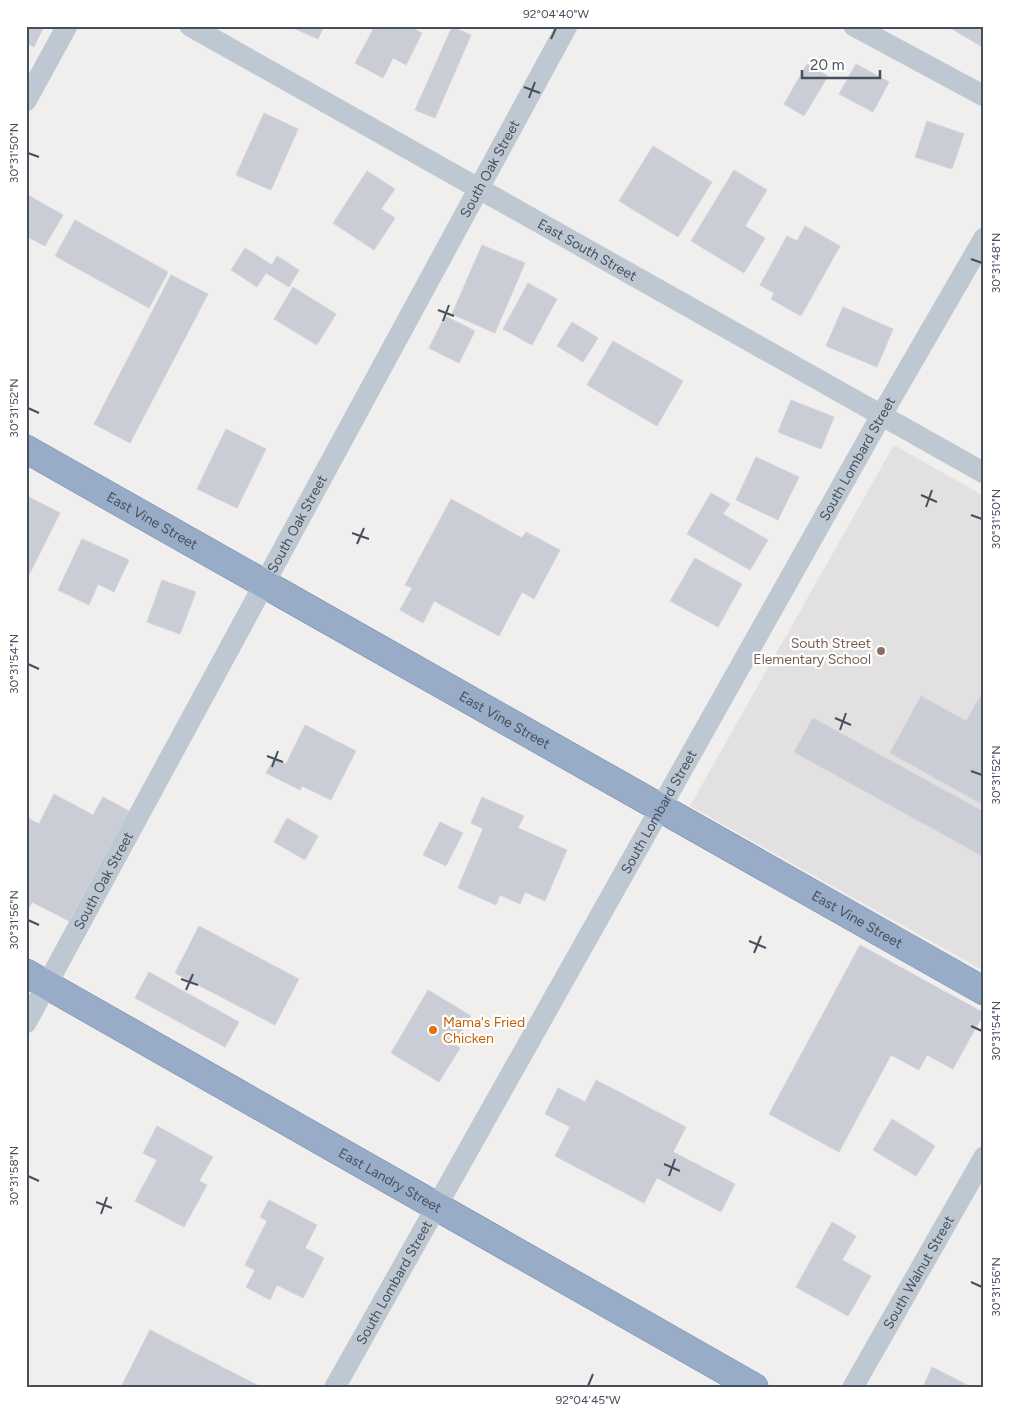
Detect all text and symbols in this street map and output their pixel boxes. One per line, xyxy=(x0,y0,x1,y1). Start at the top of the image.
text: 92°04'40"W xyxy=(523,7,589,21)
scale bar xyxy=(802,48,880,80)
text: 20 m xyxy=(810,56,844,74)
street label: South Oak Street xyxy=(457,117,523,221)
text: 30°31'50"N xyxy=(7,123,21,183)
street label: East South Street xyxy=(535,215,640,285)
text: 30°31'48"N xyxy=(989,233,1003,293)
text: 30°31'52"N xyxy=(7,378,21,438)
street label: South Lombard Street xyxy=(816,394,899,524)
street label: South Oak Street xyxy=(264,472,331,576)
street label: East Vine Street xyxy=(103,488,200,553)
text: 30°31'50"N xyxy=(989,489,1003,549)
text: 30°31'54"N xyxy=(7,634,21,694)
place label: South Street Elementary School xyxy=(753,635,871,668)
marker: South Street Elementary School xyxy=(875,645,887,657)
street label: East Vine Street xyxy=(456,688,553,753)
text: 30°31'52"N xyxy=(989,745,1003,805)
street label: South Lombard Street xyxy=(617,747,701,877)
street label: South Oak Street xyxy=(70,829,137,933)
street label: East Vine Street xyxy=(808,887,905,952)
text: 30°31'56"N xyxy=(7,890,21,950)
text: 30°31'54"N xyxy=(989,1001,1003,1061)
place label: Mama's Fried Chicken xyxy=(443,1014,525,1047)
marker: Mama's Fried Chicken xyxy=(427,1024,439,1036)
street label: East Landry Street xyxy=(335,1144,445,1217)
text: 30°31'58"N xyxy=(7,1146,21,1206)
street label: South Walnut Street xyxy=(880,1213,958,1332)
street label: South Lombard Street xyxy=(353,1218,436,1348)
text: 30°31'56"N xyxy=(989,1257,1003,1317)
text: 92°04'45"W xyxy=(555,1393,621,1407)

